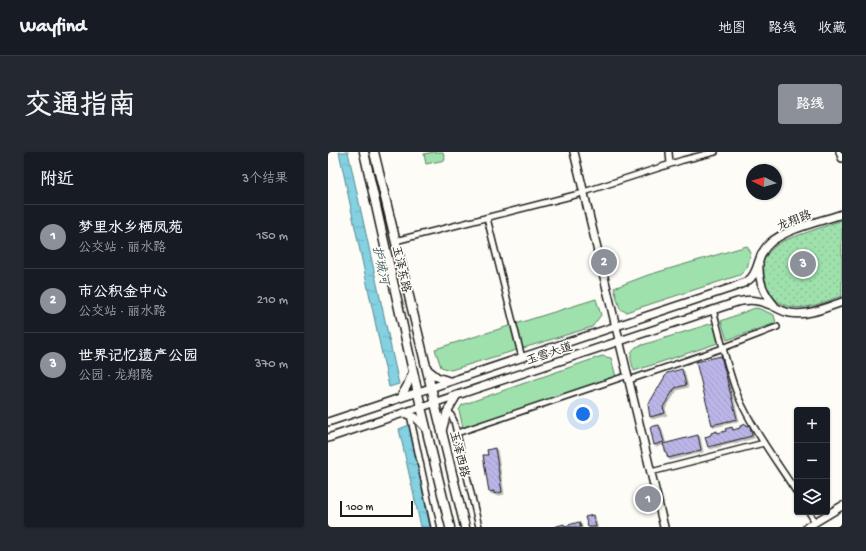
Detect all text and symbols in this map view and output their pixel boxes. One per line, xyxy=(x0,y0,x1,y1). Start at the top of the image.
text: Wayfind xyxy=(20,16,86,39)
text: 地图 xyxy=(718,21,746,38)
text: 路线 xyxy=(768,21,796,38)
text: 收藏 xyxy=(818,21,846,38)
button: 路线 xyxy=(778,84,842,124)
text: 交通指南 xyxy=(24,91,136,124)
north arrow xyxy=(746,164,782,200)
text: 附近 xyxy=(40,171,74,191)
text: 3个结果 xyxy=(242,172,288,187)
street label: 龙翔路 xyxy=(775,208,814,235)
text: 梦里水乡栖凤苑 xyxy=(78,220,183,238)
text: 1 xyxy=(50,229,56,244)
text: 150 m xyxy=(256,229,288,244)
text: 公交站 · 丽水路 xyxy=(78,241,166,256)
street label: 玉泽东路 xyxy=(388,244,413,294)
water label: 护城河 xyxy=(368,245,392,288)
pin: 2 xyxy=(591,247,617,277)
pin: 3 xyxy=(790,249,816,279)
text: 市公积金中心 xyxy=(78,284,168,302)
text: 2 xyxy=(50,293,56,308)
text: 210 m xyxy=(257,293,288,308)
text: 公交站 · 丽水路 xyxy=(78,305,166,320)
street label: 玉雪大道 xyxy=(524,340,575,369)
text: 世界记忆遗产公园 xyxy=(78,348,198,366)
text: 3 xyxy=(50,357,56,372)
text: 370 m xyxy=(255,357,288,372)
text: 公园 · 龙翔路 xyxy=(78,369,153,384)
your location xyxy=(573,404,593,424)
map controls xyxy=(794,407,830,515)
button: + xyxy=(794,407,830,443)
street label: 玉泽西路 xyxy=(445,429,472,479)
button: − xyxy=(794,443,830,479)
button: layers xyxy=(794,479,830,515)
pin: 1 xyxy=(635,484,661,514)
scale bar xyxy=(340,499,413,518)
text: 100 m xyxy=(346,502,373,514)

